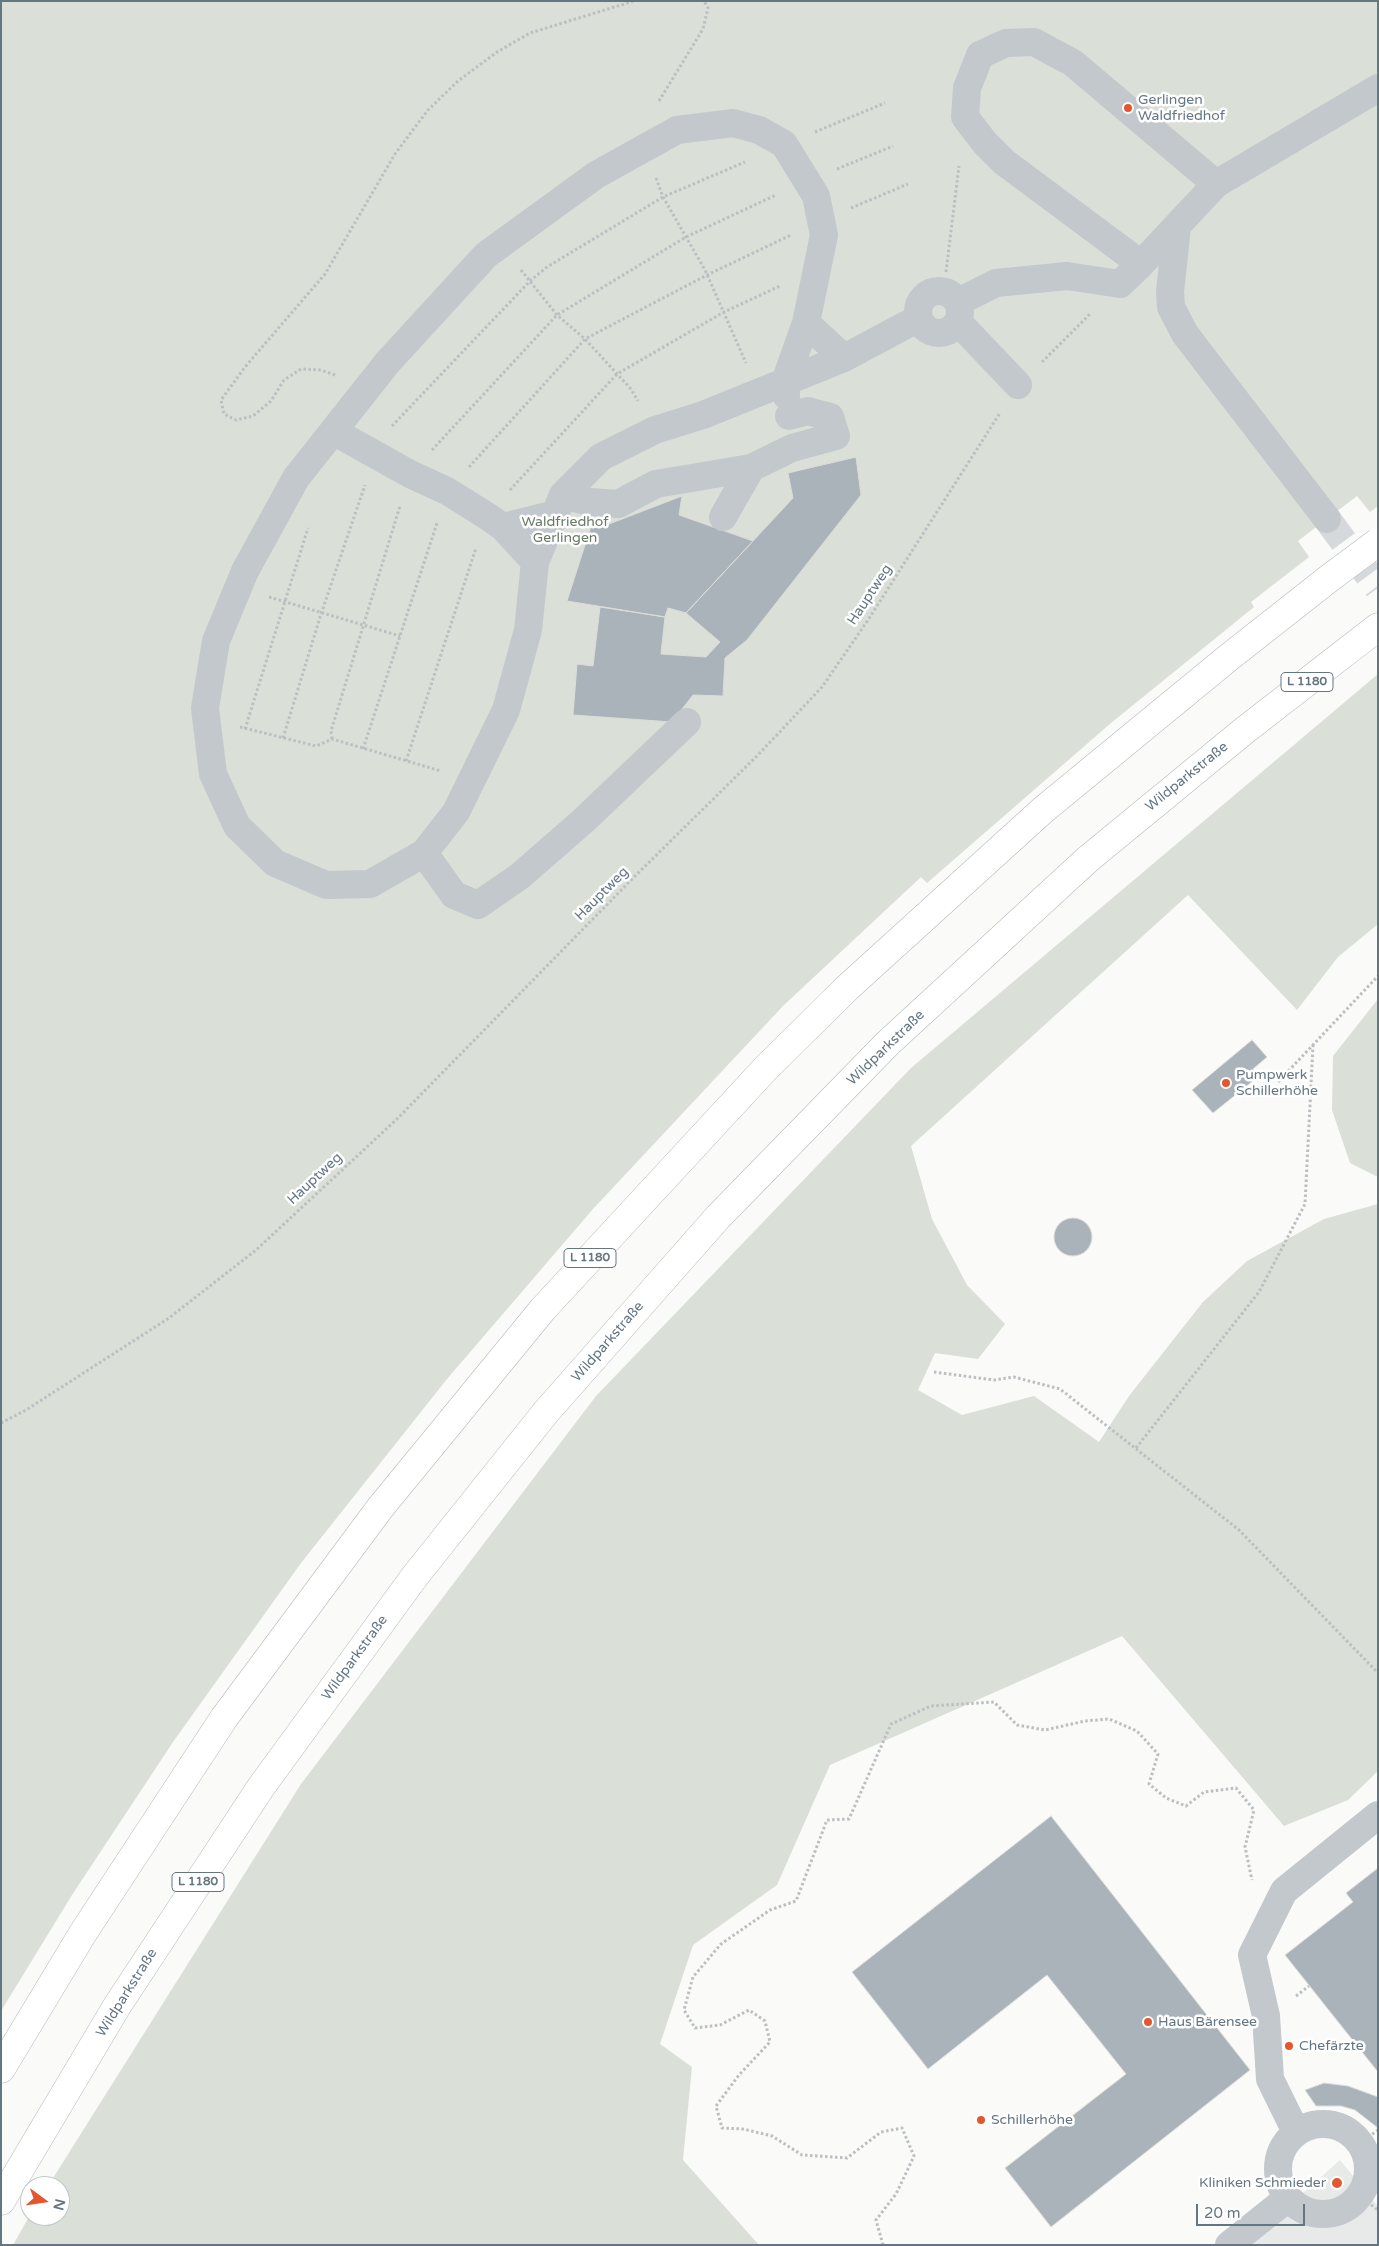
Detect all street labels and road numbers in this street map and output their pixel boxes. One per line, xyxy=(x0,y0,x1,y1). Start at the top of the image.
street label: Hauptweg xyxy=(844,562,896,628)
road number: L 1180 xyxy=(1281,672,1333,692)
street label: Wildparkstraße xyxy=(1142,739,1232,815)
street label: Hauptweg xyxy=(572,864,632,924)
street label: Wildparkstraße xyxy=(844,1007,928,1089)
street label: Hauptweg xyxy=(284,1149,346,1209)
road number: L 1180 xyxy=(564,1248,616,1268)
street label: Wildparkstraße xyxy=(568,1298,648,1386)
street label: Wildparkstraße xyxy=(318,1612,392,1704)
road number: L 1180 xyxy=(172,1872,224,1891)
street label: Wildparkstraße xyxy=(93,1946,161,2040)

